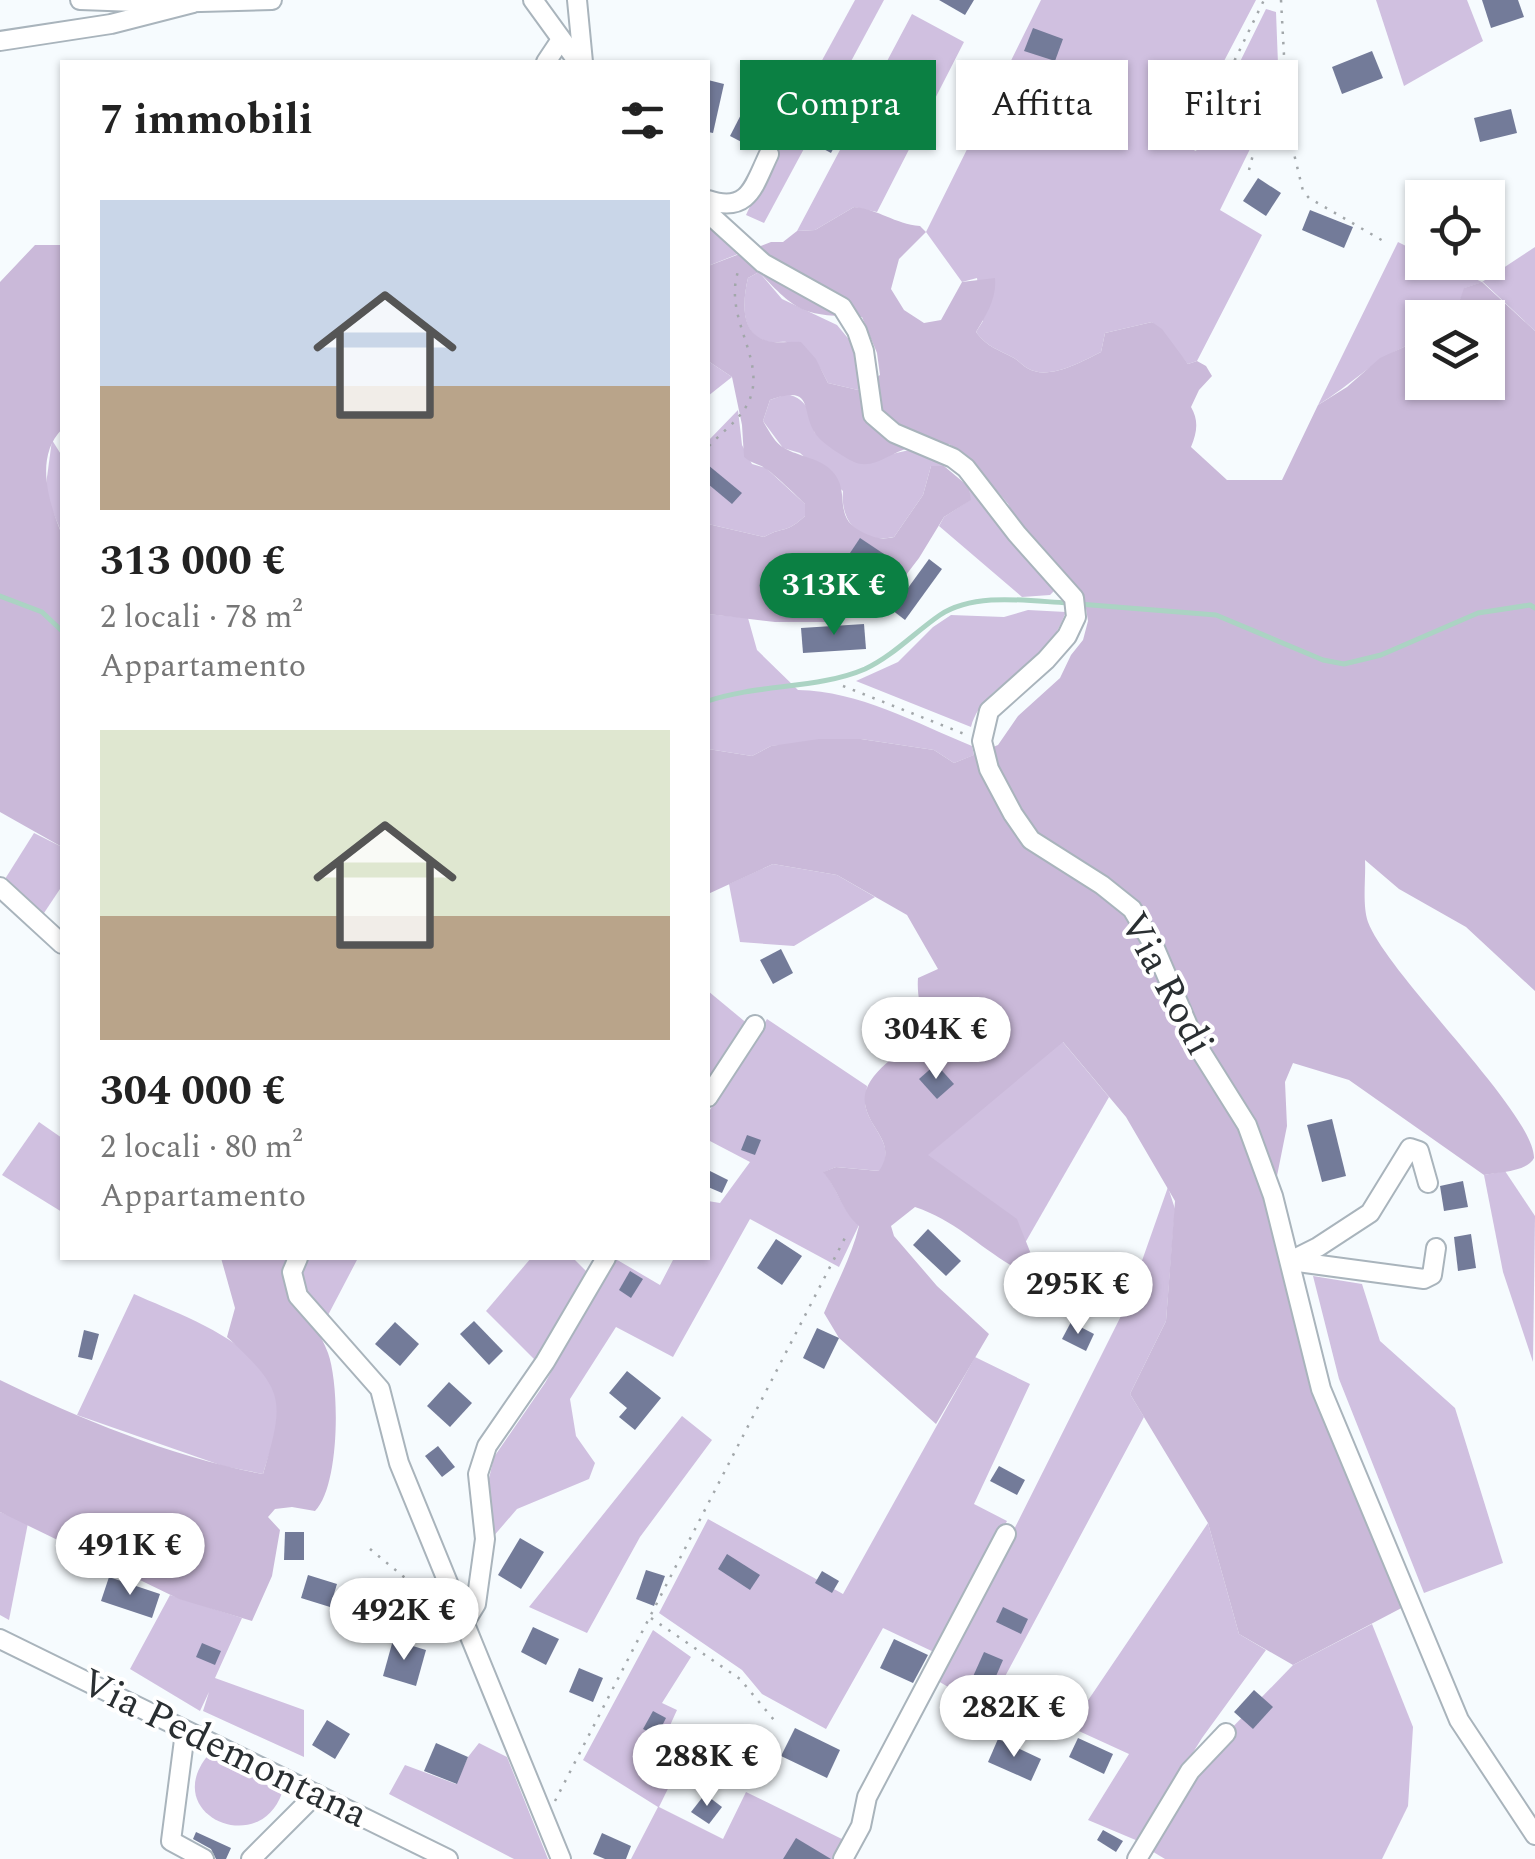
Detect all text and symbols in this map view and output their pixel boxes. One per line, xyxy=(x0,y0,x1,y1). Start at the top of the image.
chip: Compra xyxy=(740,60,936,150)
chip: Affitta xyxy=(956,60,1128,150)
chip: Filtri xyxy=(1148,60,1298,150)
text: 7 immobili xyxy=(100,89,313,152)
icon: filters xyxy=(615,93,670,148)
map controls xyxy=(1405,180,1505,400)
button: locate xyxy=(1405,180,1505,280)
icon: home xyxy=(295,265,475,445)
button: layers xyxy=(1405,300,1505,400)
text: 313 000 € xyxy=(100,530,286,593)
pin: 313K € xyxy=(753,553,915,638)
text: 313K € xyxy=(782,561,886,610)
text: 2 locali · 78 m² xyxy=(100,593,303,642)
text: Appartamento xyxy=(100,642,306,691)
icon: home xyxy=(295,795,475,975)
street label: Via Rodi xyxy=(1103,901,1229,1067)
pin: 304K € xyxy=(855,997,1017,1082)
text: 304K € xyxy=(884,1005,988,1054)
text: 304 000 € xyxy=(100,1060,286,1123)
text: 2 locali · 80 m² xyxy=(100,1123,303,1172)
text: Appartamento xyxy=(100,1172,306,1221)
pin: 295K € xyxy=(997,1252,1159,1337)
text: 295K € xyxy=(1026,1260,1130,1309)
pin: 491K € xyxy=(49,1513,211,1598)
text: 491K € xyxy=(78,1521,182,1570)
pin: 492K € xyxy=(323,1578,485,1663)
text: 492K € xyxy=(352,1586,456,1635)
street label: Via Pedemontana xyxy=(70,1653,378,1845)
pin: 282K € xyxy=(933,1675,1095,1760)
text: 282K € xyxy=(962,1683,1066,1732)
pin: 288K € xyxy=(626,1724,788,1809)
text: 288K € xyxy=(655,1732,759,1781)

